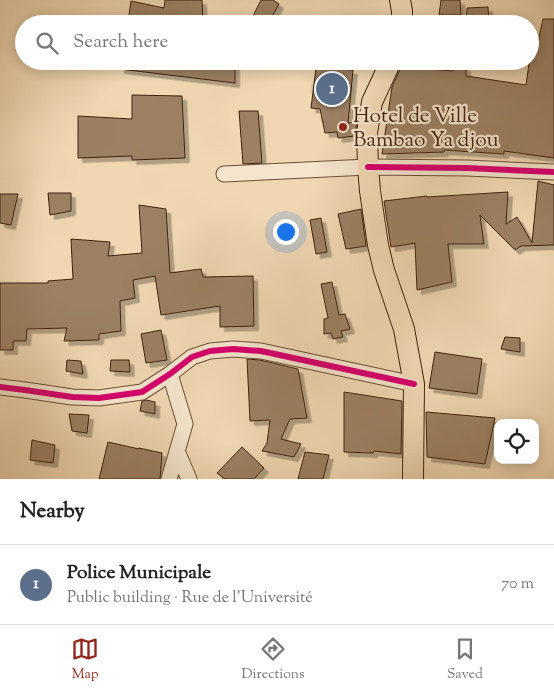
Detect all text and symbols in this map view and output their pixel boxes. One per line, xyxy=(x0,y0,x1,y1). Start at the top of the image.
search box xyxy=(15,15,539,70)
icon: search xyxy=(33,29,61,57)
text: Search here xyxy=(73,29,168,56)
pin: 1 xyxy=(316,70,348,108)
place label: Hotel de Ville Bambao Ya djou xyxy=(353,102,499,156)
marker: Hotel de Ville Bambao Ya djou xyxy=(337,121,349,133)
your location xyxy=(273,219,299,245)
map controls xyxy=(494,419,539,464)
button: locate xyxy=(494,419,539,464)
text: Nearby xyxy=(20,497,85,527)
text: Police Municipale xyxy=(67,560,211,587)
text: 1 xyxy=(33,573,39,596)
text: 70 m xyxy=(501,573,534,596)
text: Public building · Rue de l'Université xyxy=(67,587,313,610)
tab: Map xyxy=(71,635,99,685)
tab: Directions xyxy=(241,635,305,685)
tab: Saved xyxy=(447,635,483,685)

